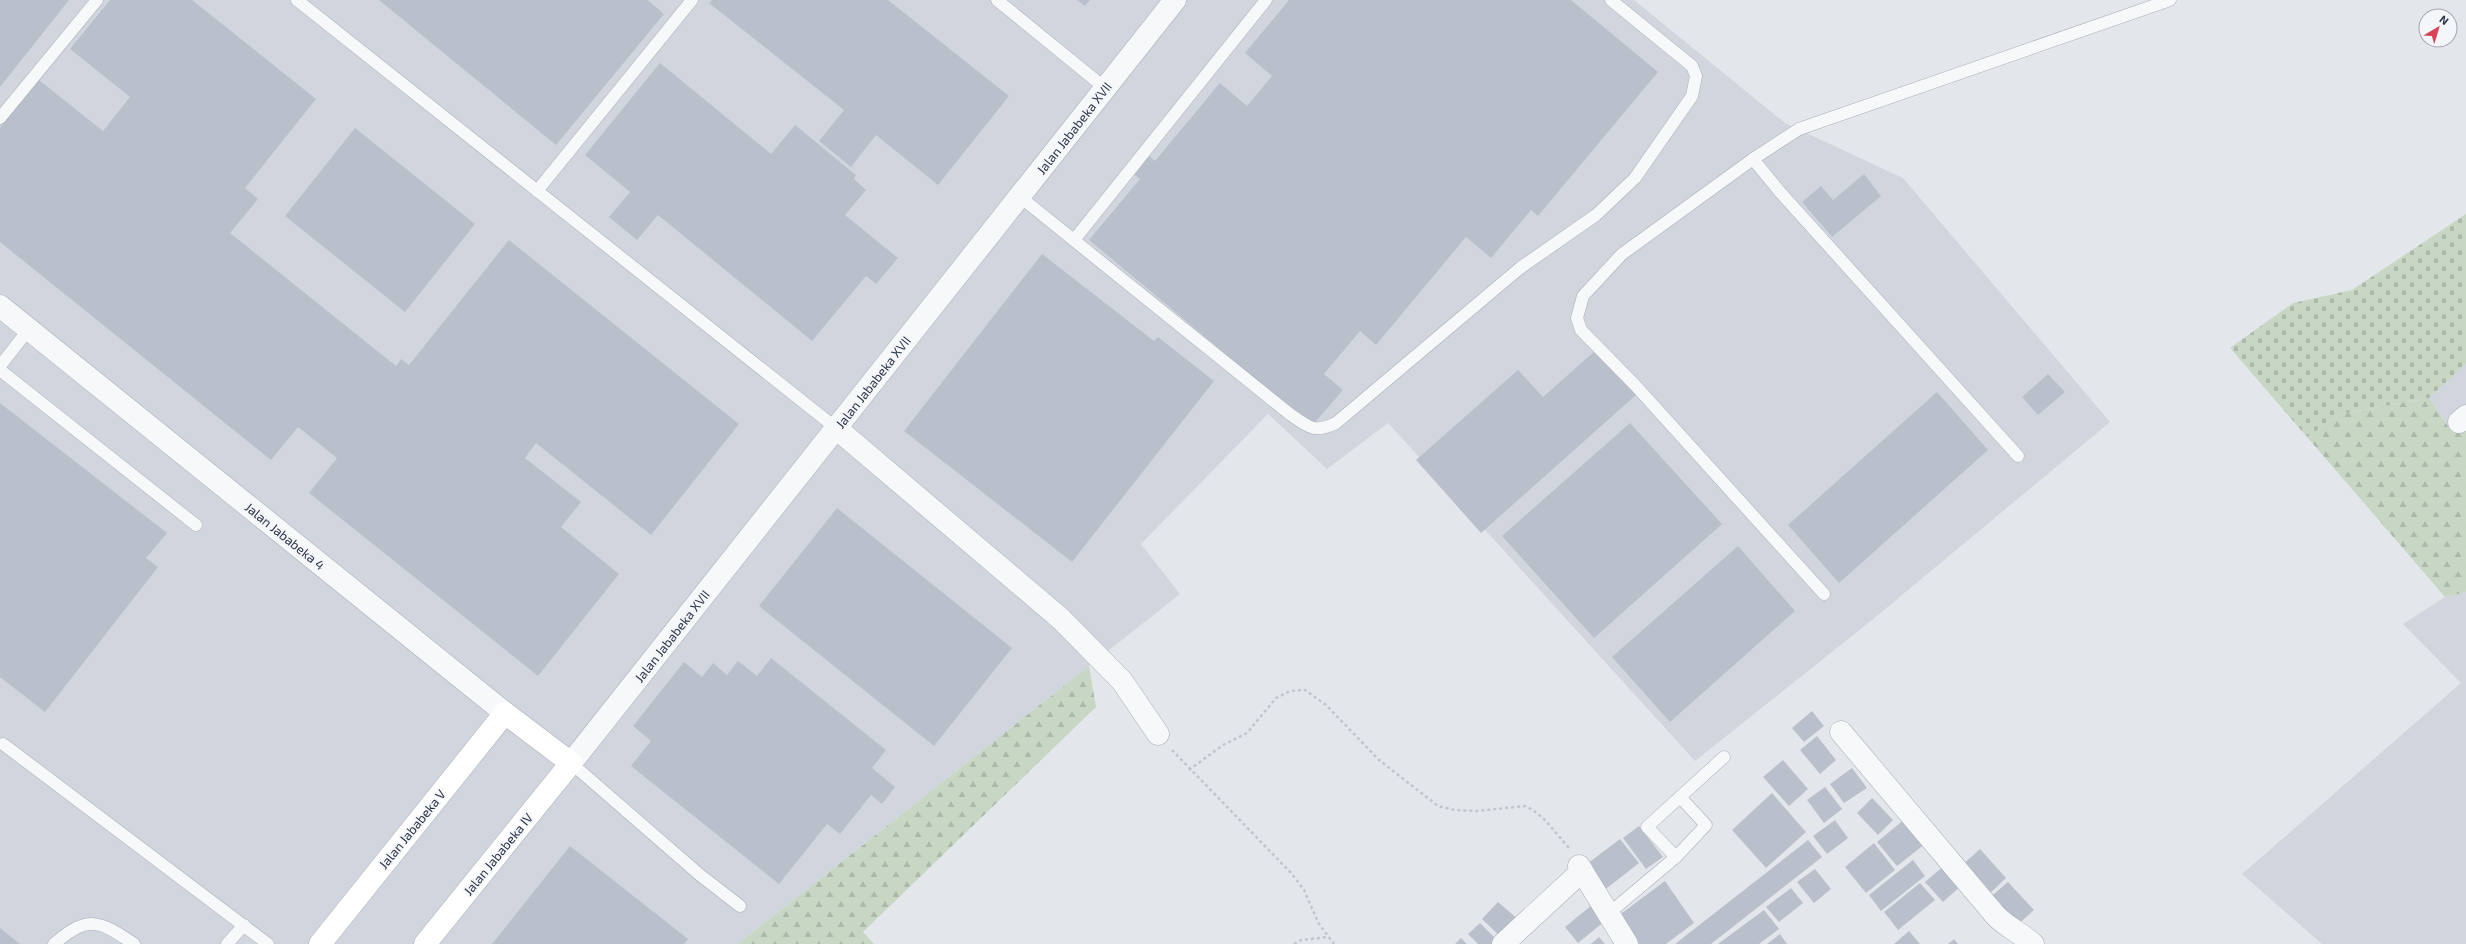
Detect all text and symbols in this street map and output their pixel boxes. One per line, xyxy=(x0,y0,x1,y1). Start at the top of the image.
north arrow xyxy=(2418,8,2458,48)
text: N xyxy=(2437,12,2452,27)
street label: Jalan Jababeka XVII xyxy=(1033,79,1115,177)
street label: Jalan Jababeka XVII xyxy=(832,333,914,431)
street label: Jalan Jababeka 4 xyxy=(242,499,328,573)
street label: Jalan Jababeka XVII xyxy=(631,587,713,685)
street label: Jalan Jababeka V xyxy=(375,786,449,872)
street label: Jalan Jababeka IV xyxy=(460,810,536,898)

